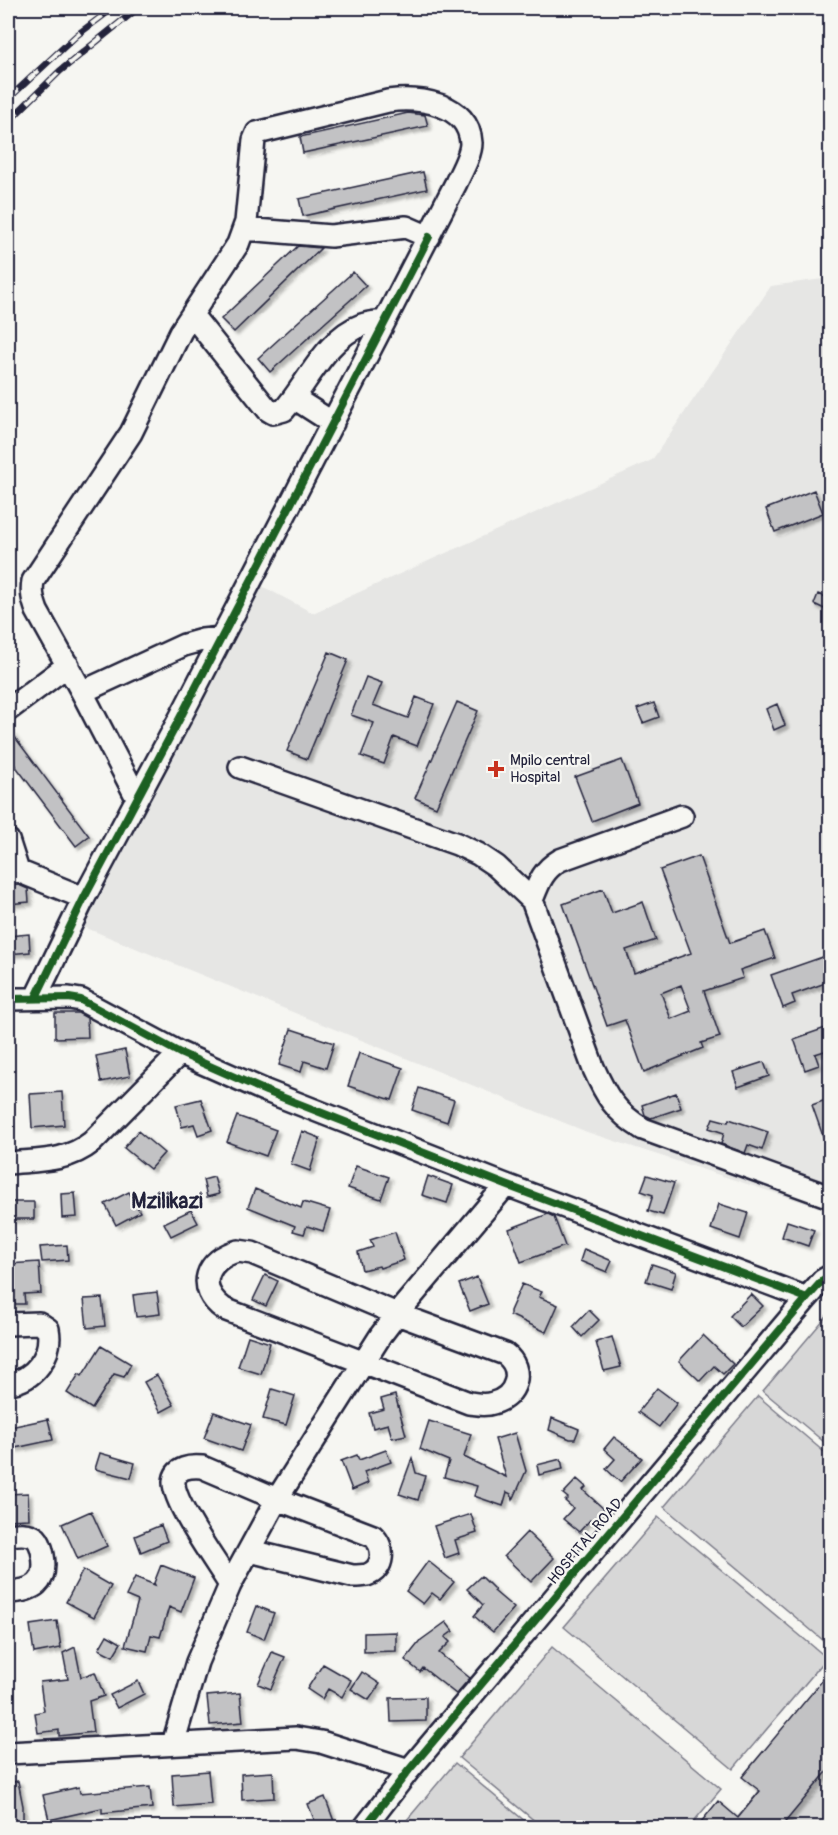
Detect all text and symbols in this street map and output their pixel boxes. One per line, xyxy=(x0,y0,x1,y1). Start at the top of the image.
place label: Mpilo central Hospital xyxy=(510,751,590,787)
marker: Mpilo central Hospital xyxy=(487,760,505,778)
district label: Mzilikazi xyxy=(131,1188,203,1215)
street label: HOSPITAL ROAD xyxy=(544,1494,627,1588)

